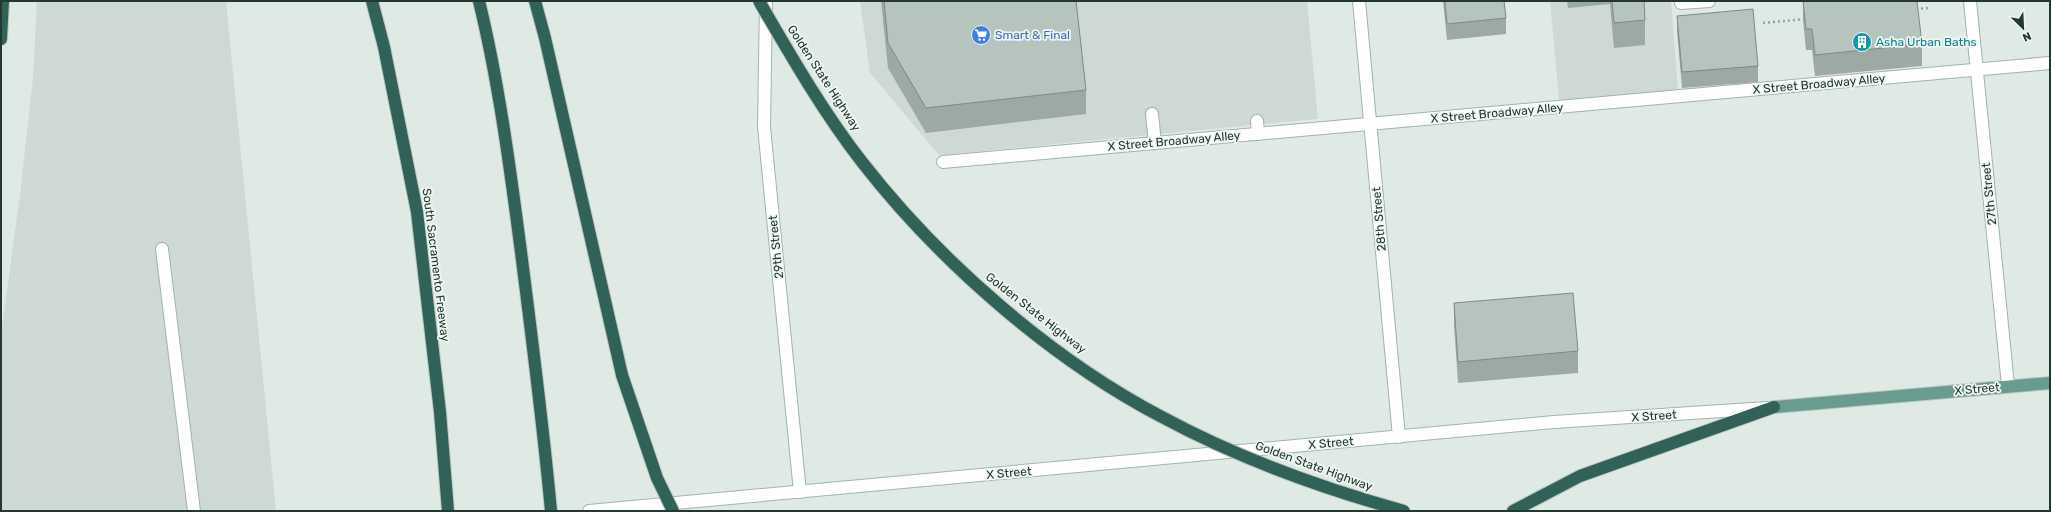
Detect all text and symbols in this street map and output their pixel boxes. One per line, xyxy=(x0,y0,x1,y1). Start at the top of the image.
north arrow xyxy=(2003,8,2043,48)
street label: Golden State Highway xyxy=(784,22,864,134)
supermarket icon: Smart & Final xyxy=(970,24,992,46)
place label: Smart & Final xyxy=(995,28,1070,42)
text: N xyxy=(2021,29,2033,44)
building icon: Asha Urban Baths xyxy=(1851,31,1873,53)
place label: Asha Urban Baths xyxy=(1876,35,1977,49)
street label: X Street Broadway Alley xyxy=(1752,71,1886,97)
street label: X Street Broadway Alley xyxy=(1430,100,1564,126)
street label: X Street Broadway Alley xyxy=(1107,128,1241,154)
street label: 27th Street xyxy=(1979,162,1999,226)
street label: 28th Street xyxy=(1369,186,1389,252)
street label: South Sacramento Freeway xyxy=(420,187,452,343)
street label: 29th Street xyxy=(766,214,786,279)
street label: Golden State Highway xyxy=(983,269,1089,357)
street label: X Street xyxy=(1954,380,2000,398)
street label: X Street xyxy=(1631,407,1677,425)
street label: X Street xyxy=(1308,434,1354,452)
street label: Golden State Highway xyxy=(1254,438,1375,494)
street label: X Street xyxy=(986,464,1032,482)

